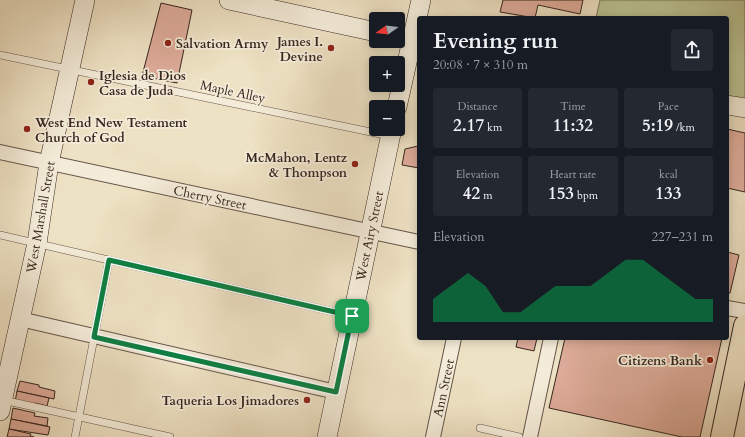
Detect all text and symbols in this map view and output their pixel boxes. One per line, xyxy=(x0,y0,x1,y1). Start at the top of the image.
north arrow xyxy=(369,12,405,48)
map controls xyxy=(369,12,405,136)
text: Evening run xyxy=(433,26,558,56)
button: share xyxy=(671,29,713,71)
place label: James I. Devine xyxy=(275,33,323,66)
place label: Salvation Army xyxy=(176,35,269,53)
marker: Salvation Army xyxy=(163,38,173,48)
marker: James I. Devine xyxy=(326,43,336,53)
button: + xyxy=(369,56,405,92)
text: 20:08 · 7 × 310 m xyxy=(433,56,528,74)
place label: Iglesia de Dios Casa de Juda xyxy=(99,67,186,100)
street label: Maple Alley xyxy=(199,76,267,108)
marker: Iglesia de Dios Casa de Juda xyxy=(86,77,96,87)
text: Distance xyxy=(458,99,498,114)
text: Time xyxy=(560,99,586,114)
text: Pace xyxy=(658,99,679,114)
button: − xyxy=(369,100,405,136)
place label: West End New Testament Church of God xyxy=(34,114,188,147)
text: 2.17 xyxy=(453,114,484,137)
text: 11:32 xyxy=(553,114,593,137)
text: 5:19 xyxy=(642,114,673,137)
text: km xyxy=(484,120,502,135)
text: /km xyxy=(673,120,695,135)
marker: West End New Testament Church of God xyxy=(22,124,32,134)
place label: McMahon, Lentz & Thompson xyxy=(245,149,348,182)
marker: McMahon, Lentz & Thompson xyxy=(350,159,360,169)
street label: West Marshall Street xyxy=(22,160,60,276)
text: Elevation xyxy=(456,167,500,182)
text: Heart rate xyxy=(550,167,596,182)
text: kcal xyxy=(659,167,678,182)
street label: Cherry Street xyxy=(172,181,248,214)
text: 42 xyxy=(463,182,480,205)
text: 153 xyxy=(548,182,574,205)
text: 133 xyxy=(655,182,681,205)
text: m xyxy=(480,188,493,203)
text: bpm xyxy=(574,188,598,203)
street label: West Airy Street xyxy=(351,190,388,284)
text: Elevation xyxy=(433,228,485,246)
text: 227–231 m xyxy=(651,228,713,246)
pin xyxy=(335,299,369,333)
icon: arrive xyxy=(341,305,363,327)
place label: Citizens Bank xyxy=(618,352,703,370)
marker: Citizens Bank xyxy=(705,355,715,365)
street label: Ann Street xyxy=(429,358,459,419)
place label: Taqueria Los Jimadores xyxy=(162,392,299,410)
marker: Taqueria Los Jimadores xyxy=(302,395,312,405)

